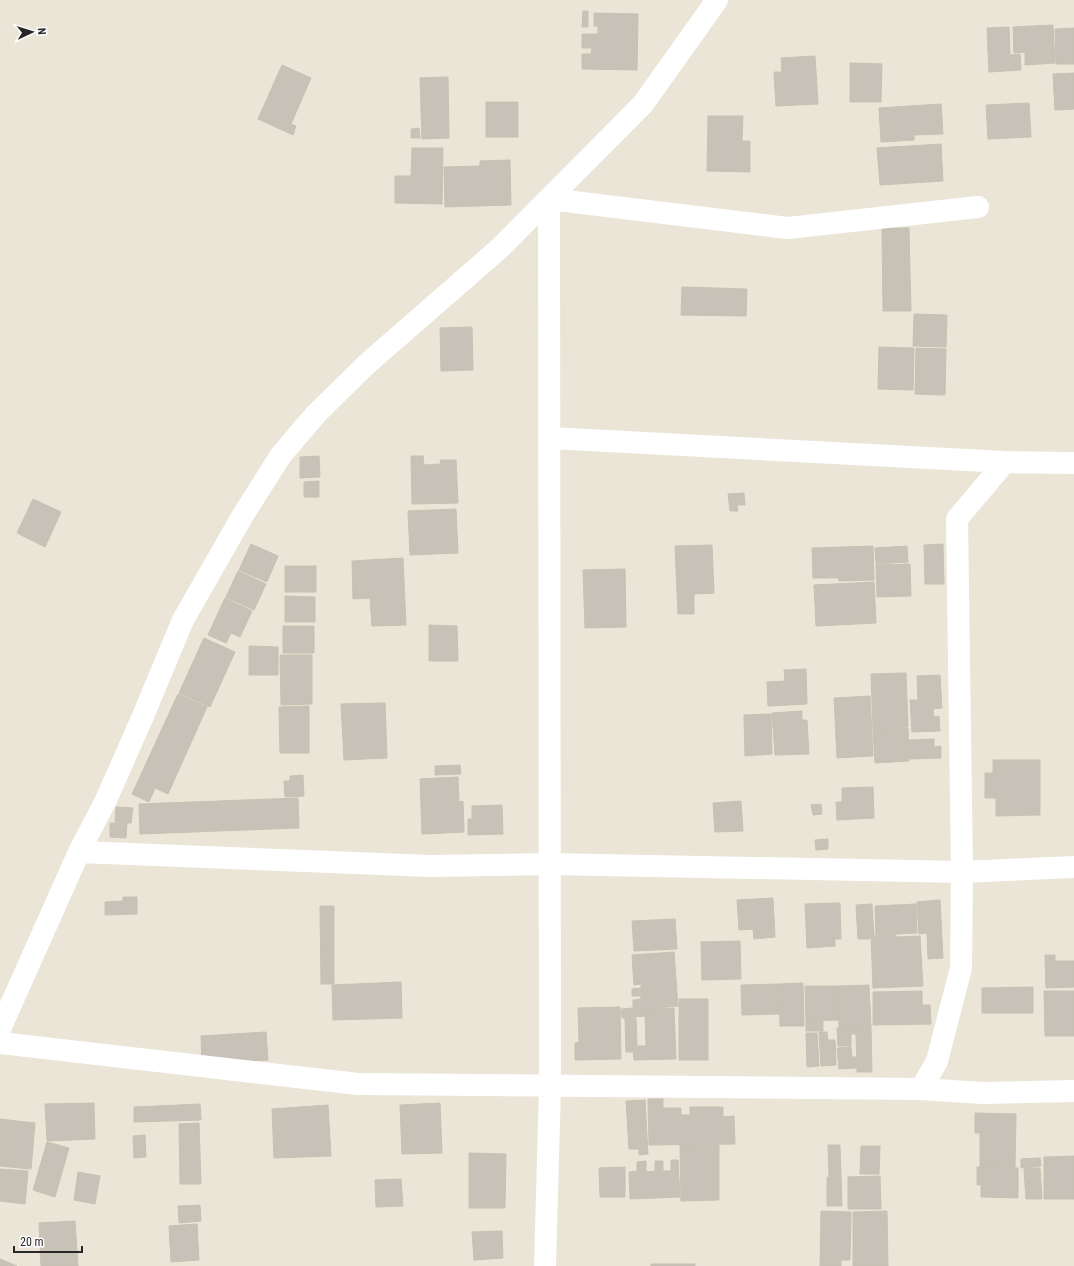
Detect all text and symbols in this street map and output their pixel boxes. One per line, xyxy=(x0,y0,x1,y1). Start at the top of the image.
north arrow xyxy=(12,12,52,52)
text: N xyxy=(35,28,48,35)
scale bar xyxy=(14,1228,82,1254)
text: 20 m xyxy=(20,1235,44,1249)

